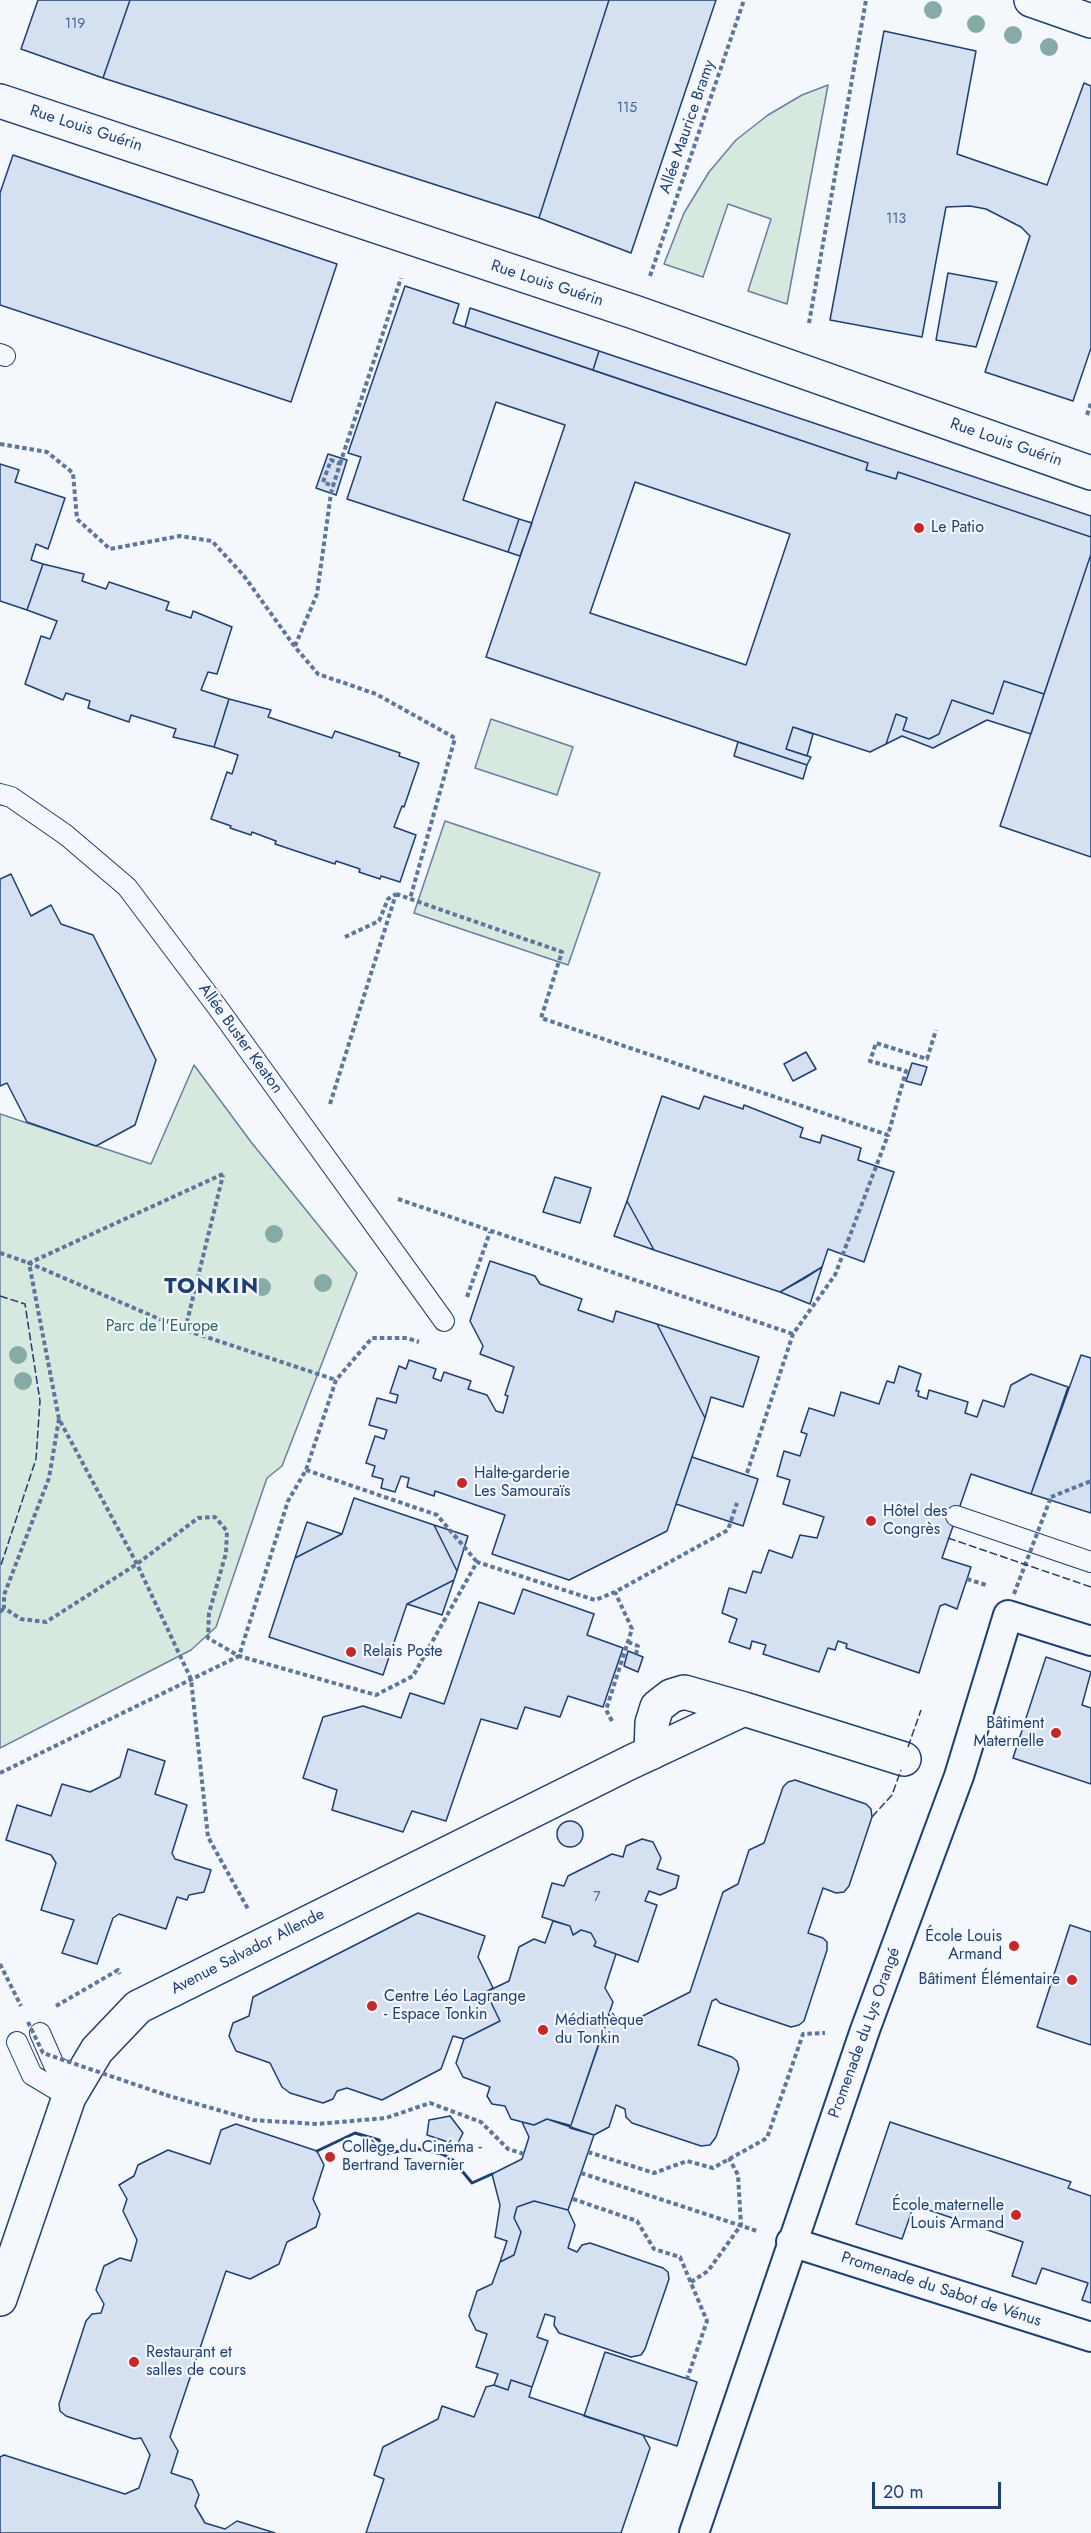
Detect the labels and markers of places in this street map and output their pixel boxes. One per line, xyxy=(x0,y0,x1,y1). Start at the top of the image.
place label: Le Patio xyxy=(931,518,984,538)
marker: Le Patio xyxy=(912,521,926,535)
place label: Halte-garderie Les Samouraïs xyxy=(474,1464,571,1502)
marker: Halte-garderie Les Samouraïs xyxy=(455,1476,469,1490)
place label: Hôtel des Congrès xyxy=(883,1502,948,1540)
marker: Hôtel des Congrès xyxy=(864,1514,878,1528)
place label: Relais Poste xyxy=(363,1642,443,1662)
marker: Relais Poste xyxy=(344,1645,358,1659)
place label: Bâtiment Maternelle xyxy=(974,1714,1044,1752)
marker: Bâtiment Maternelle xyxy=(1049,1726,1063,1740)
place label: École Louis Armand xyxy=(925,1927,1002,1965)
marker: École Louis Armand xyxy=(1007,1939,1021,1953)
place label: Bâtiment Élémentaire xyxy=(919,1970,1060,1990)
marker: Bâtiment Élémentaire xyxy=(1065,1973,1079,1987)
place label: Centre Léo Lagrange - Espace Tonkin xyxy=(384,1987,526,2025)
marker: Centre Léo Lagrange - Espace Tonkin xyxy=(365,1999,379,2013)
place label: Médiathèque du Tonkin xyxy=(555,2011,643,2049)
marker: Médiathèque du Tonkin xyxy=(536,2023,550,2037)
place label: Collège du Cinéma - Bertrand Tavernier xyxy=(342,2138,482,2176)
marker: Collège du Cinéma - Bertrand Tavernier xyxy=(323,2150,337,2164)
place label: École maternelle Louis Armand xyxy=(892,2196,1004,2234)
marker: École maternelle Louis Armand xyxy=(1009,2208,1023,2222)
place label: Restaurant et salles de cours xyxy=(146,2343,246,2381)
marker: Restaurant et salles de cours xyxy=(127,2355,141,2369)

